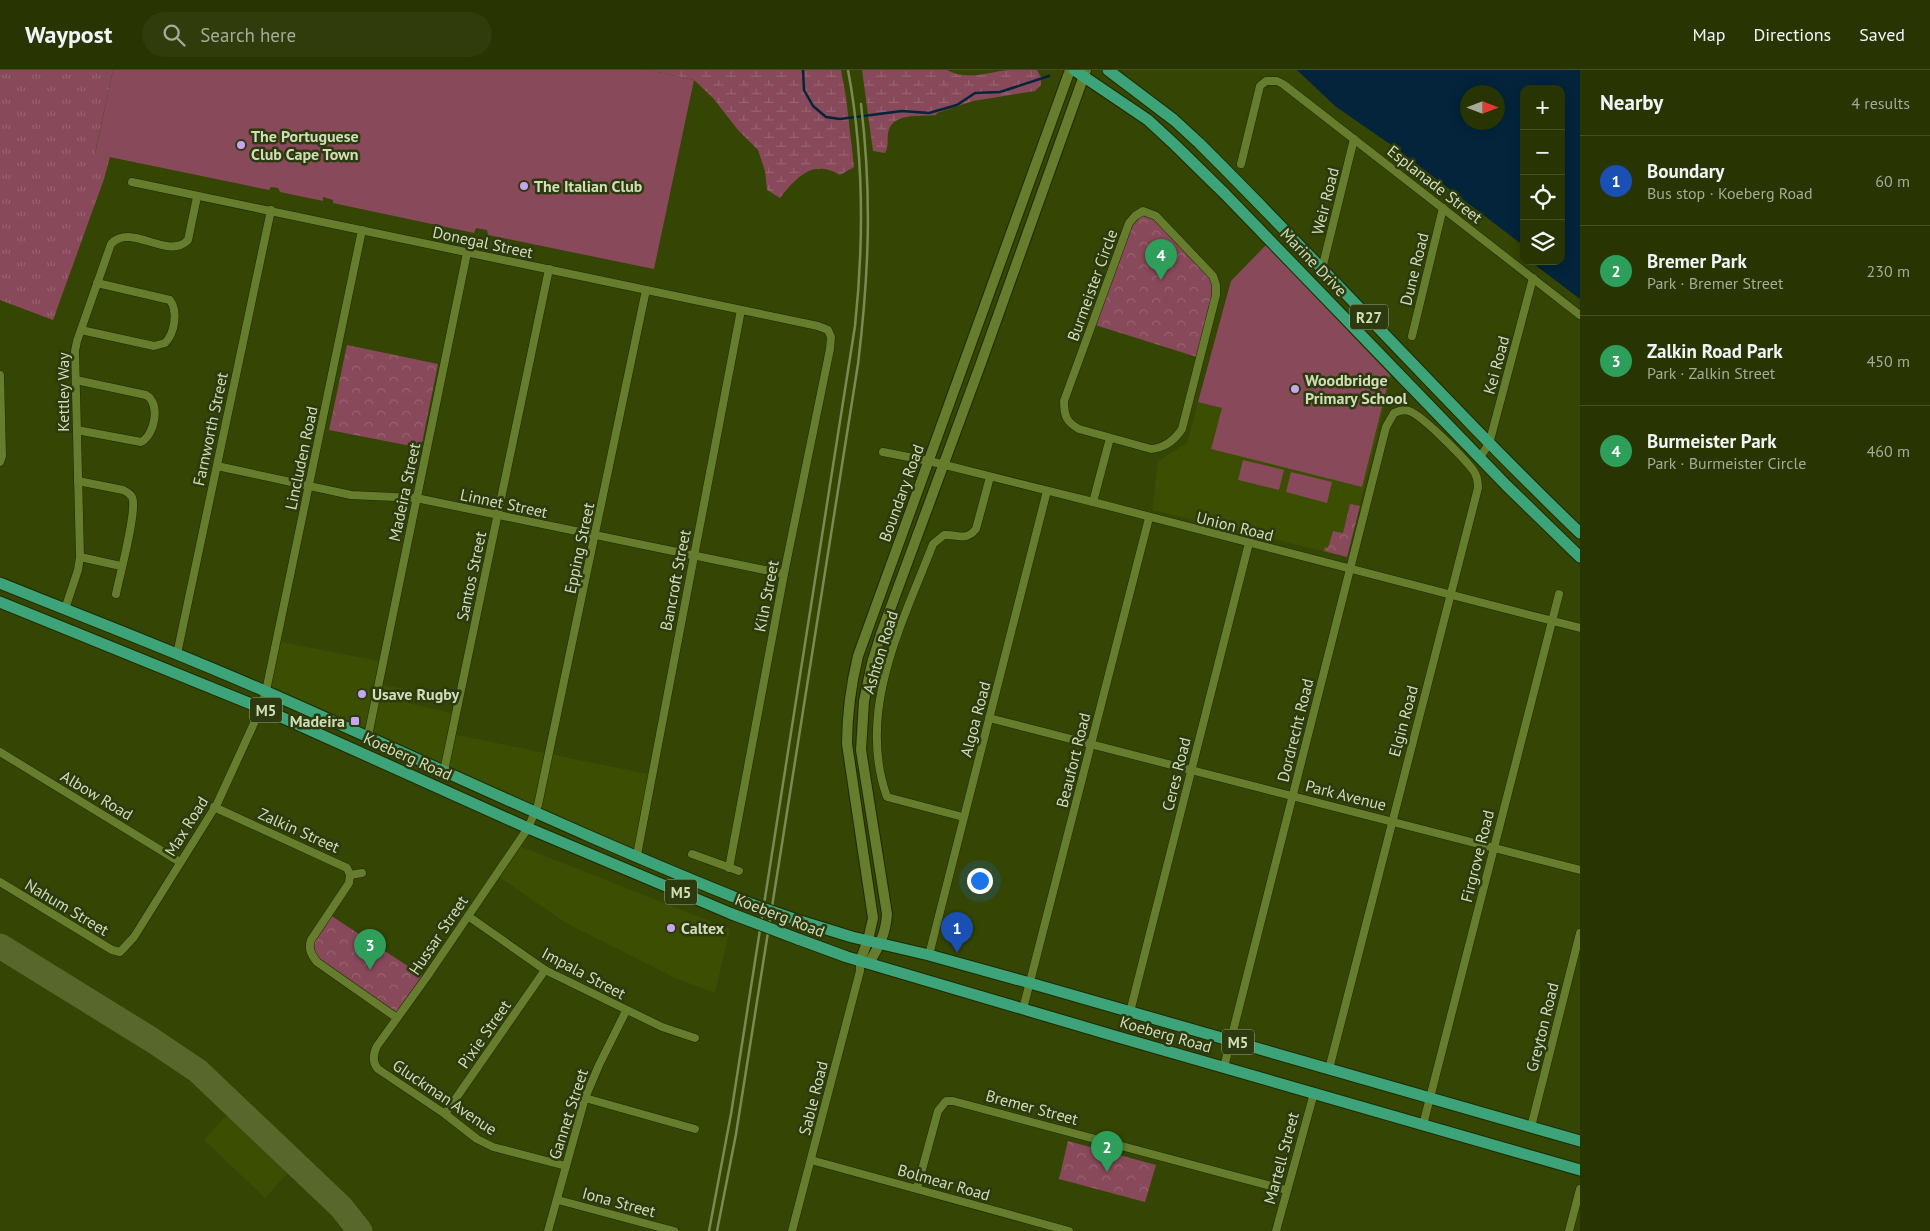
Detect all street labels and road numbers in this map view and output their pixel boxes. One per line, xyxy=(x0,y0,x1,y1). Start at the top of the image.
street label: Esplanade Street xyxy=(1383,141,1487,228)
street label: Weir Road xyxy=(1307,165,1343,237)
street label: Donegal Street xyxy=(431,222,536,263)
street label: Marine Drive xyxy=(1276,224,1352,300)
street label: Burmeister Circle xyxy=(1063,226,1121,344)
street label: Dune Road xyxy=(1395,231,1433,307)
road number: R27 xyxy=(1350,304,1388,330)
street label: Kei Road xyxy=(1479,334,1513,396)
street label: Kettley Way xyxy=(53,352,73,432)
street label: Farnworth Street xyxy=(188,370,232,488)
street label: Lincluden Road xyxy=(280,404,322,512)
street label: Madeira Street xyxy=(384,440,424,543)
street label: Boundary Road xyxy=(874,442,928,544)
street label: Linnet Street xyxy=(459,484,550,522)
street label: Epping Street xyxy=(560,500,599,595)
street label: Union Road xyxy=(1194,507,1276,545)
street label: Bancroft Street xyxy=(655,527,695,632)
street label: Santos Street xyxy=(452,529,490,623)
street label: Kiln Street xyxy=(749,558,783,634)
street label: Ashton Road xyxy=(858,608,902,696)
street label: Dordrecht Road xyxy=(1272,676,1318,784)
street label: Algoa Road xyxy=(955,679,995,759)
street label: Elgin Road xyxy=(1384,683,1422,759)
road number: M5 xyxy=(250,698,282,722)
street label: Beaufort Road xyxy=(1052,711,1094,809)
street label: Koeberg Road xyxy=(361,728,455,784)
street label: Ceres Road xyxy=(1157,735,1195,813)
street label: Albow Road xyxy=(57,766,137,824)
street label: Park Avenue xyxy=(1303,775,1389,815)
street label: Max Road xyxy=(160,793,212,859)
street label: Zalkin Street xyxy=(255,803,343,857)
street label: Firgrove Road xyxy=(1456,808,1498,904)
street label: Nahum Street xyxy=(21,874,113,940)
road number: M5 xyxy=(665,880,697,904)
street label: Koeberg Road xyxy=(732,889,828,941)
street label: Hussar Street xyxy=(404,891,472,978)
street label: Impala Street xyxy=(539,943,630,1004)
street label: Greyton Road xyxy=(1521,980,1563,1074)
street label: Pixie Street xyxy=(453,995,515,1072)
street label: Koeberg Road xyxy=(1118,1011,1214,1057)
road number: M5 xyxy=(1222,1030,1254,1054)
street label: Gluckman Avenue xyxy=(389,1055,501,1139)
street label: Sable Road xyxy=(794,1059,832,1137)
street label: Gannet Street xyxy=(544,1066,592,1162)
street label: Bremer Street xyxy=(984,1085,1081,1129)
street label: Martell Street xyxy=(1259,1109,1303,1206)
street label: Bolmear Road xyxy=(895,1159,993,1205)
street label: Iona Street xyxy=(580,1183,658,1222)

